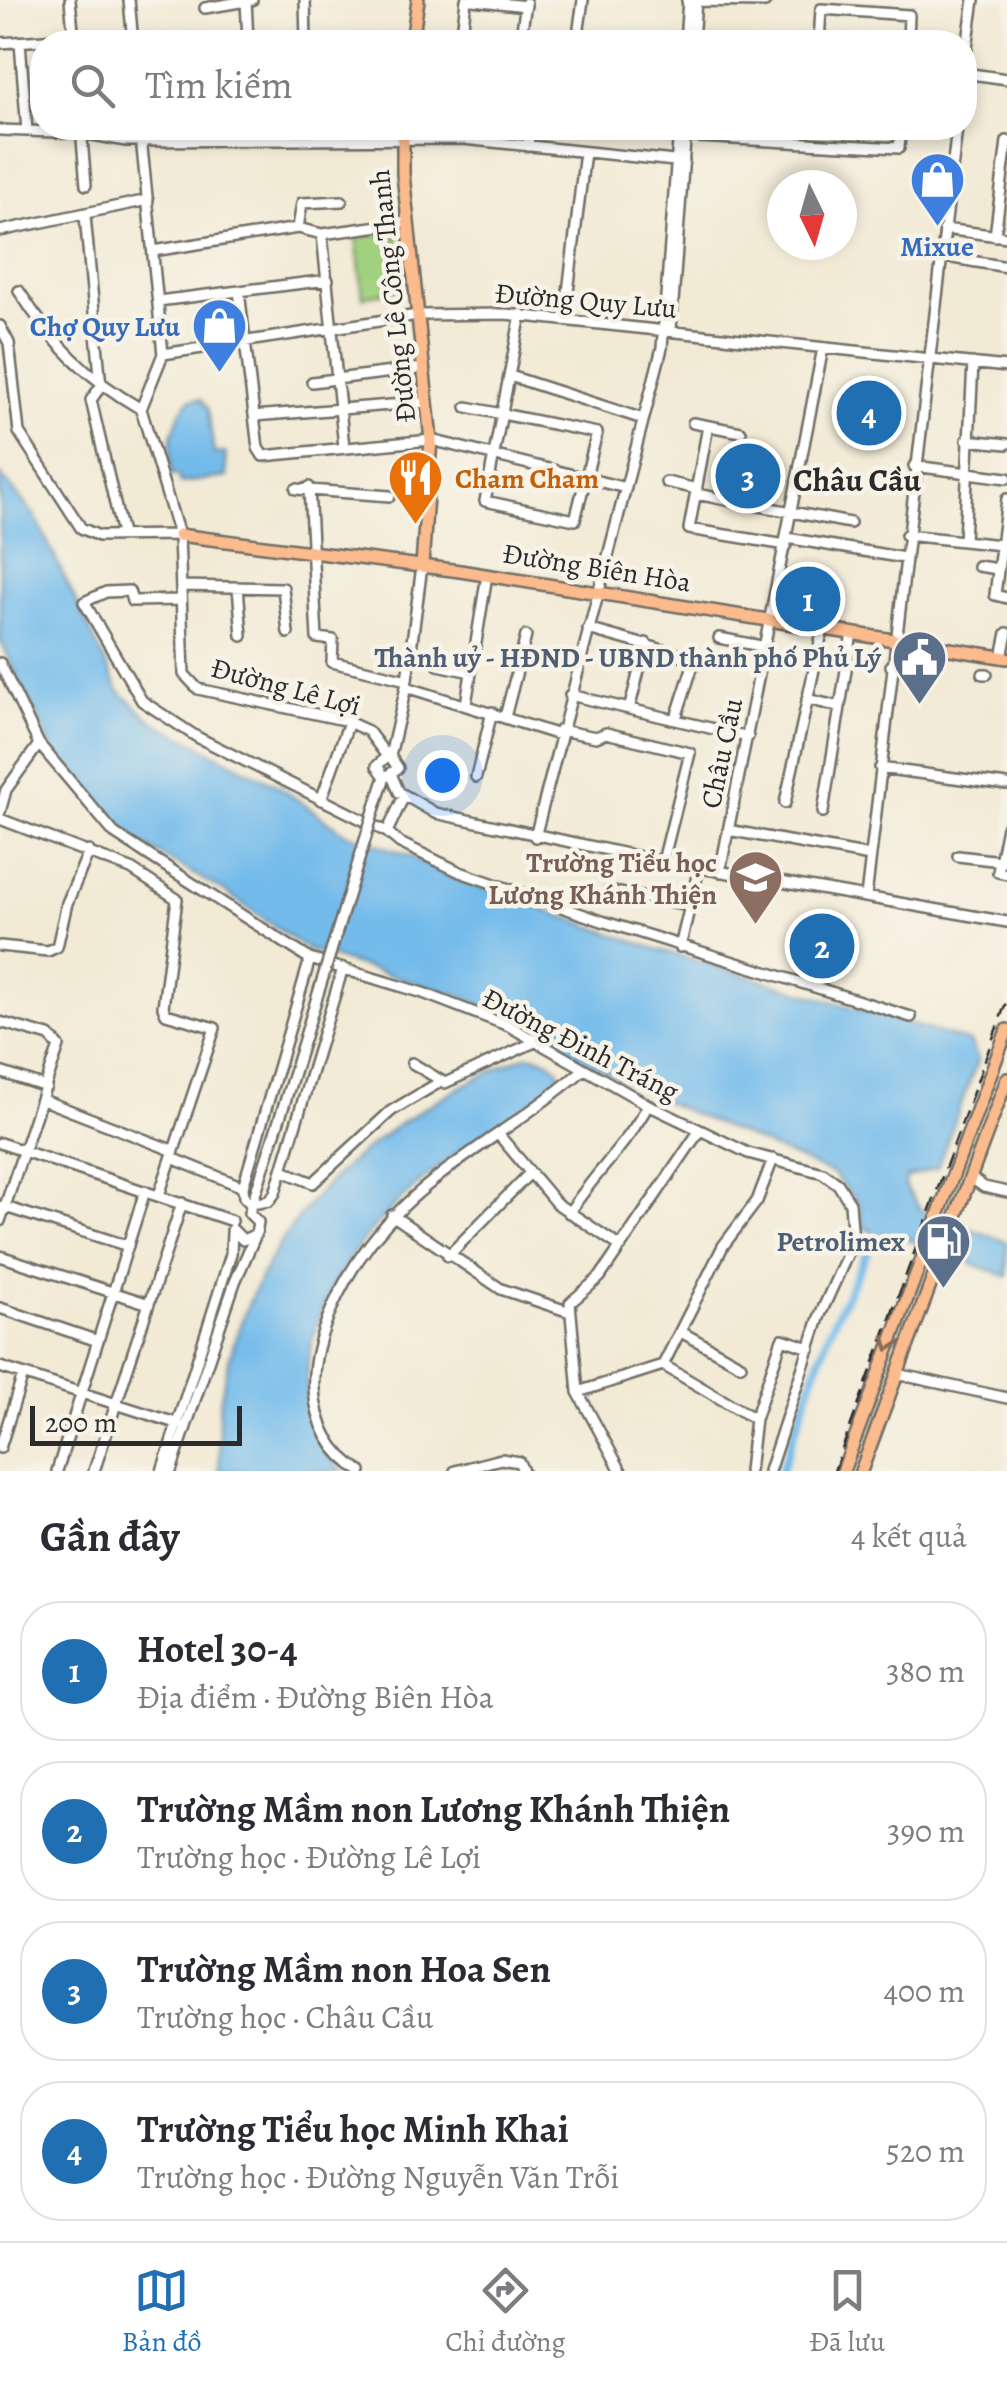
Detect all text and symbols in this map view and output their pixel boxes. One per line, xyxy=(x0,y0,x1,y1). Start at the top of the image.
search box xyxy=(30,30,977,140)
icon: search xyxy=(65,58,120,113)
text: Tìm kiếm xyxy=(145,59,293,111)
shop icon: Mixue xyxy=(907,150,967,229)
street label: Đường Lê Công Thanh xyxy=(361,168,425,424)
north arrow xyxy=(767,170,857,260)
place label: Mixue xyxy=(900,228,974,266)
street label: Đường Quy Lưu xyxy=(493,274,679,328)
shop icon: Chợ Quy Lưu xyxy=(189,296,249,375)
place label: Chợ Quy Lưu xyxy=(30,308,181,346)
pin: 4 xyxy=(836,376,902,450)
pin: 3 xyxy=(716,438,780,514)
restaurant icon: Cham Cham xyxy=(386,448,446,527)
district label: Châu Cầu xyxy=(793,458,922,502)
place label: Cham Cham xyxy=(455,460,599,498)
street label: Đường Biên Hòa xyxy=(500,534,694,602)
pin: 1 xyxy=(776,562,840,636)
public building icon: Thành uỷ - HĐND - UBND thành phố Phủ Lý xyxy=(890,627,950,706)
place label: Thành uỷ - HĐND - UBND thành phố Phủ Lý xyxy=(375,639,882,677)
street label: Đường Lê Lợi xyxy=(207,649,365,725)
street label: Châu Cầu xyxy=(692,694,752,812)
your location xyxy=(417,750,468,801)
place label: Trường Tiểu học Lương Khánh Thiện xyxy=(488,844,717,914)
school or university icon: Trường Tiểu học Lương Khánh Thiện xyxy=(726,848,786,927)
pin: 2 xyxy=(790,908,854,984)
street label: Đường Đinh Tráng xyxy=(476,979,685,1111)
fuel station icon: Petrolimex xyxy=(914,1211,974,1290)
place label: Petrolimex xyxy=(776,1223,905,1261)
one-way arrow xyxy=(881,1334,902,1351)
scale bar xyxy=(30,1401,242,1446)
text: 200 m xyxy=(45,1404,117,1442)
text: Gần đây xyxy=(40,1508,180,1565)
text: 4 kết quả xyxy=(851,1514,967,1558)
text: Hotel 30-4 xyxy=(137,1623,298,1675)
text: 1 xyxy=(69,1649,80,1693)
text: 380 m xyxy=(886,1649,965,1693)
text: Địa điểm · Đường Biên Hòa xyxy=(137,1675,494,1719)
text: Trường Mầm non Lương Khánh Thiện xyxy=(137,1783,730,1835)
text: 2 xyxy=(67,1809,82,1853)
text: 390 m xyxy=(887,1809,965,1853)
text: Trường học · Đường Lê Lợi xyxy=(137,1835,481,1879)
text: Trường Mầm non Hoa Sen xyxy=(137,1943,551,1995)
text: 3 xyxy=(68,1969,81,2013)
text: 400 m xyxy=(883,1969,965,2013)
text: Trường học · Châu Cầu xyxy=(137,1995,433,2039)
text: Trường Tiểu học Minh Khai xyxy=(137,2103,569,2155)
text: 4 xyxy=(67,2129,82,2173)
text: 520 m xyxy=(886,2129,965,2173)
text: Trường học · Đường Nguyễn Văn Trỗi xyxy=(137,2155,619,2199)
tab: Bản đồ xyxy=(122,2263,201,2361)
tab: Chỉ đường xyxy=(445,2263,565,2361)
tab: Đã lưu xyxy=(809,2263,885,2361)

